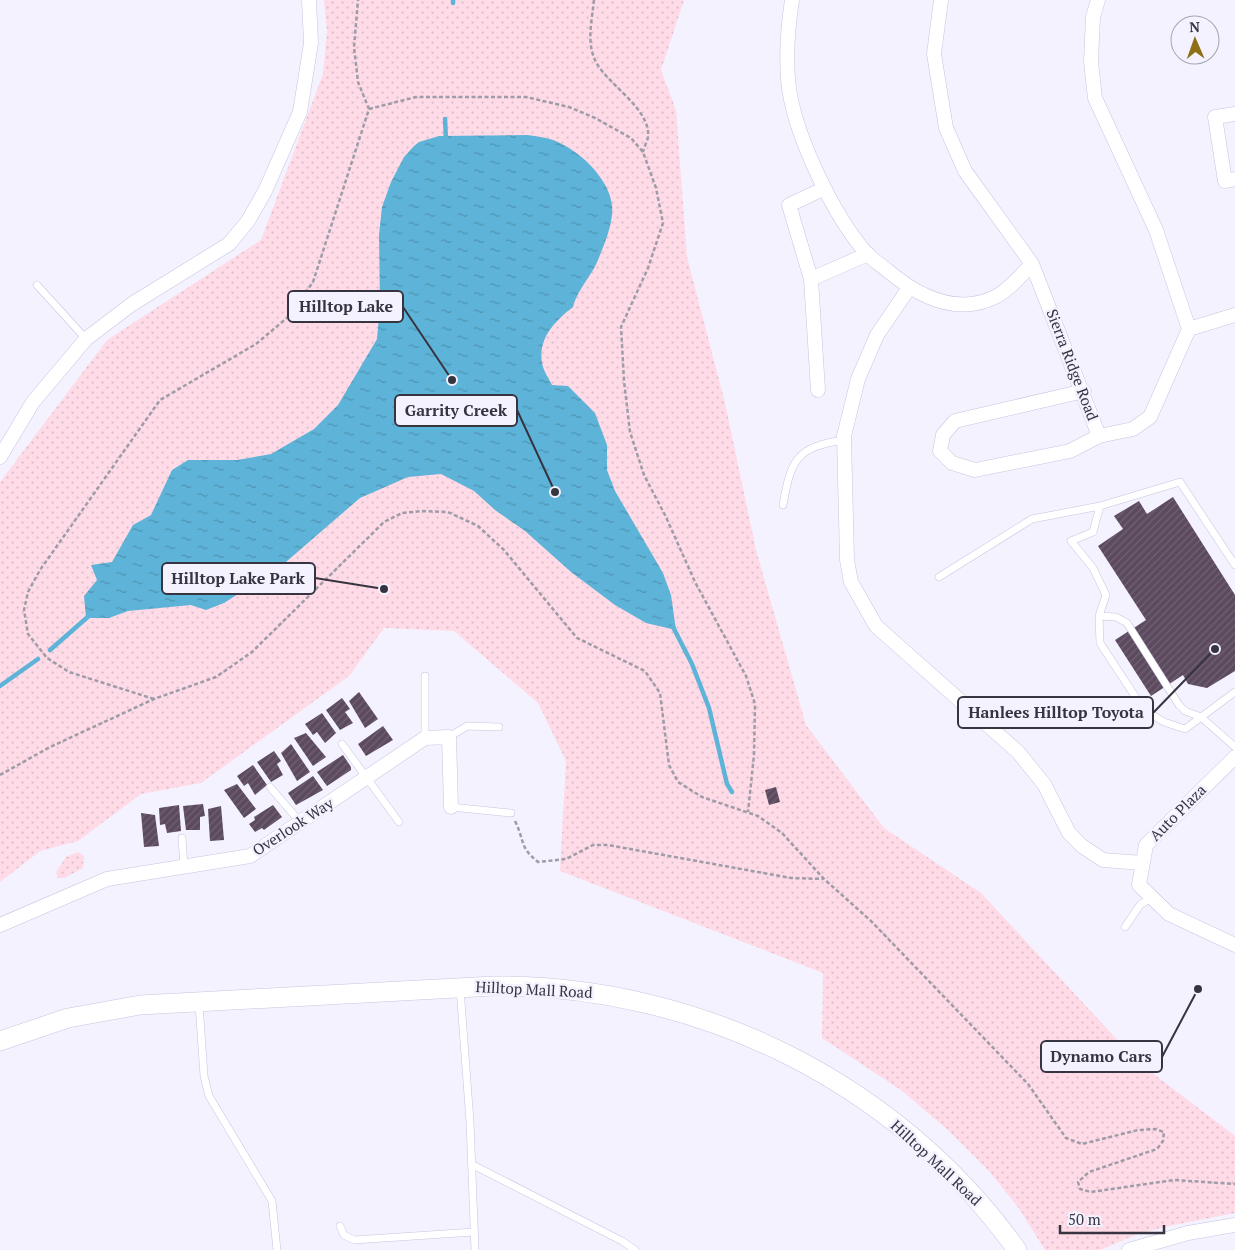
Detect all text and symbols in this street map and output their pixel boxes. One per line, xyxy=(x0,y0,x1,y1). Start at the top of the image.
north arrow xyxy=(1170,15,1220,65)
text: N xyxy=(1189,17,1201,36)
callout: Hilltop Lake xyxy=(288,291,403,322)
text: Hilltop Lake xyxy=(299,295,393,317)
street label: Sierra Ridge Road xyxy=(1042,306,1103,423)
callout: Garrity Creek xyxy=(395,395,517,426)
text: Garrity Creek xyxy=(405,399,508,421)
callout: Hilltop Lake Park xyxy=(162,563,315,594)
text: Hilltop Lake Park xyxy=(171,567,306,589)
callout: Hanlees Hilltop Toyota xyxy=(958,697,1153,728)
text: Hanlees Hilltop Toyota xyxy=(968,701,1144,723)
street label: Auto Plaza xyxy=(1145,779,1210,845)
street label: Overlook Way xyxy=(248,792,337,860)
street label: Hilltop Mall Road xyxy=(475,976,593,1002)
callout: Dynamo Cars xyxy=(1041,1041,1162,1072)
text: Dynamo Cars xyxy=(1050,1045,1152,1067)
street label: Hilltop Mall Road xyxy=(887,1115,986,1210)
scale bar xyxy=(1060,1202,1164,1234)
text: 50 m xyxy=(1068,1209,1101,1229)

